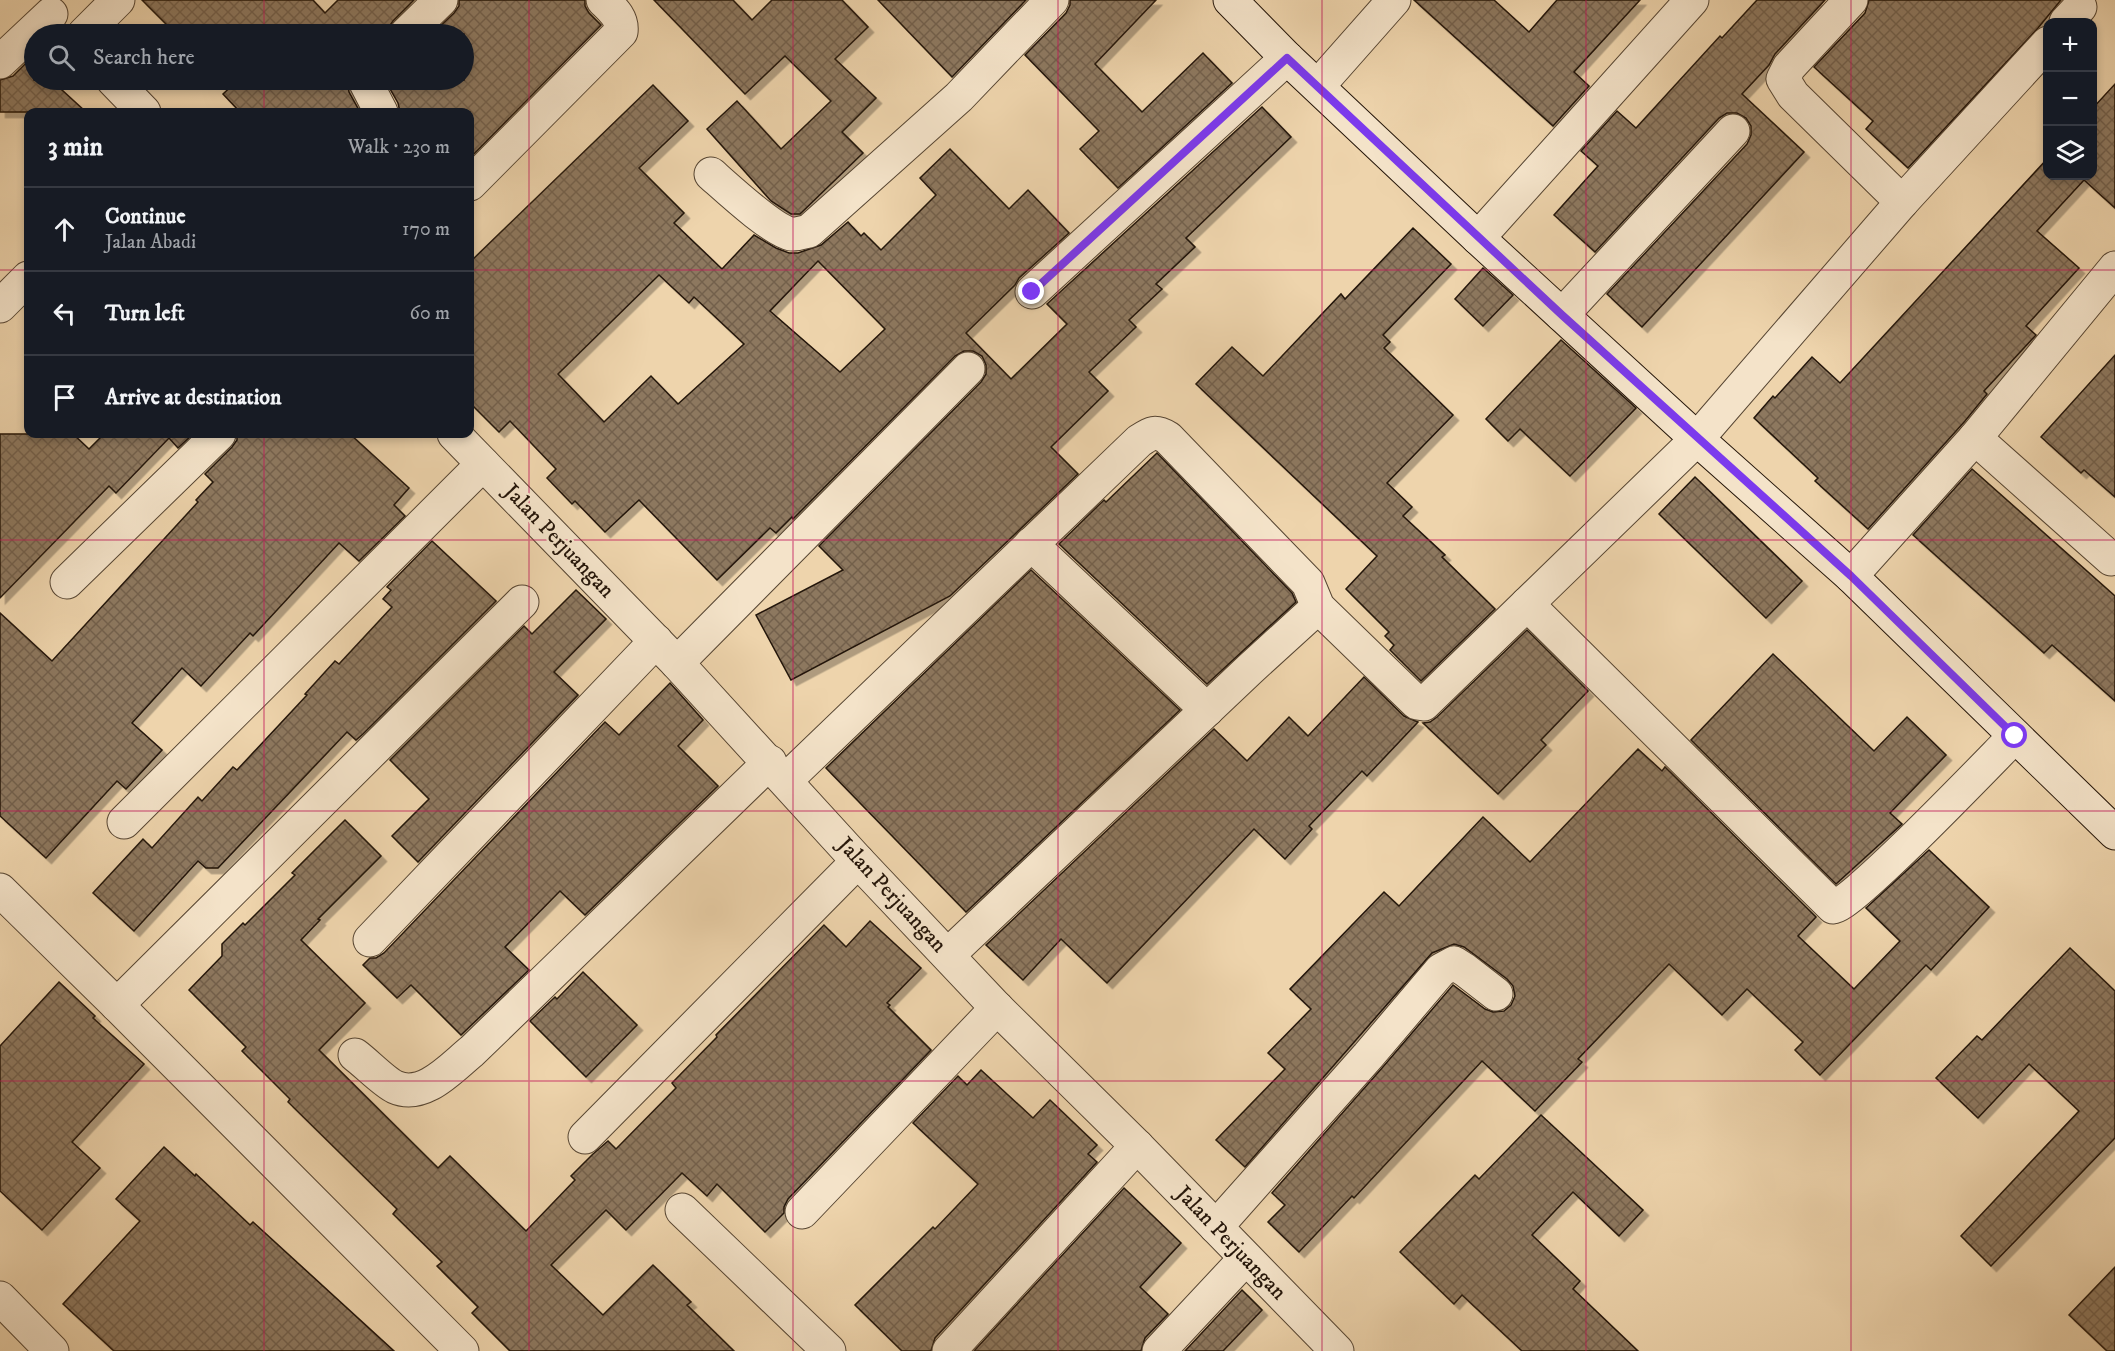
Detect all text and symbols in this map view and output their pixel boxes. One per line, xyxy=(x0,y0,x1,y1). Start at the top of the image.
map controls xyxy=(2043,18,2097,180)
button: + xyxy=(2043,18,2097,72)
search box xyxy=(24,24,474,90)
icon: search xyxy=(45,41,78,74)
text: Search here xyxy=(93,44,195,71)
button: − xyxy=(2043,72,2097,126)
button: layers xyxy=(2043,126,2097,180)
text: 3 min xyxy=(48,131,103,164)
text: Walk · 230 m xyxy=(348,135,450,160)
text: Continue xyxy=(105,203,186,230)
icon: ahead xyxy=(48,213,81,246)
text: 170 m xyxy=(402,217,450,242)
text: Jalan Abadi xyxy=(105,230,196,255)
route end xyxy=(1018,278,1044,304)
icon: left xyxy=(48,297,81,330)
text: Turn left xyxy=(105,300,185,327)
text: 60 m xyxy=(410,301,450,326)
icon: arrive xyxy=(48,381,81,414)
text: Arrive at destination xyxy=(105,384,282,411)
street label: Jalan Perjuangan xyxy=(497,477,620,604)
route start xyxy=(2001,722,2027,748)
street label: Jalan Perjuangan xyxy=(830,830,953,959)
street label: Jalan Perjuangan xyxy=(1169,1179,1292,1306)

